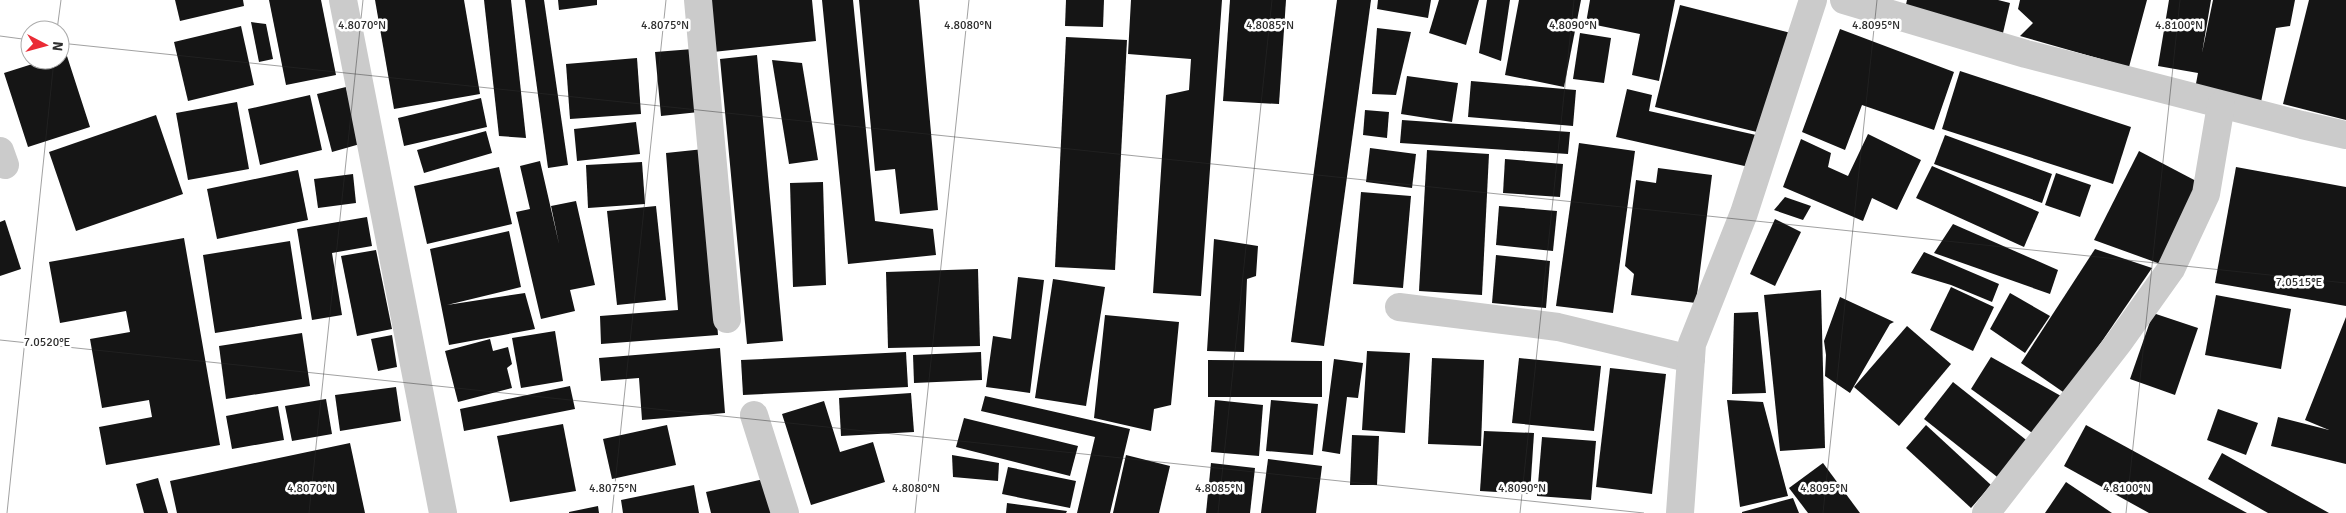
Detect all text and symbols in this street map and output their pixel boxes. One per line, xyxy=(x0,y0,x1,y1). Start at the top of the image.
text: 4.8070°N xyxy=(338,18,386,33)
text: 4.8075°N xyxy=(641,18,689,33)
text: 4.8080°N xyxy=(944,18,992,33)
text: 4.8085°N xyxy=(1246,18,1294,33)
text: 4.8090°N xyxy=(1549,18,1597,33)
text: 4.8095°N xyxy=(1852,18,1900,33)
text: 4.8100°N xyxy=(2155,18,2203,33)
north arrow xyxy=(20,20,70,70)
text: N xyxy=(48,41,66,52)
text: 7.0515°E xyxy=(2276,275,2323,290)
text: 7.0520°E xyxy=(24,335,71,350)
text: 4.8070°N xyxy=(287,481,335,496)
text: 4.8075°N xyxy=(589,481,637,496)
text: 4.8080°N xyxy=(892,481,940,496)
text: 4.8085°N xyxy=(1195,481,1243,496)
text: 4.8090°N xyxy=(1498,481,1546,496)
text: 4.8095°N xyxy=(1800,481,1848,496)
text: 4.8100°N xyxy=(2103,481,2151,496)

